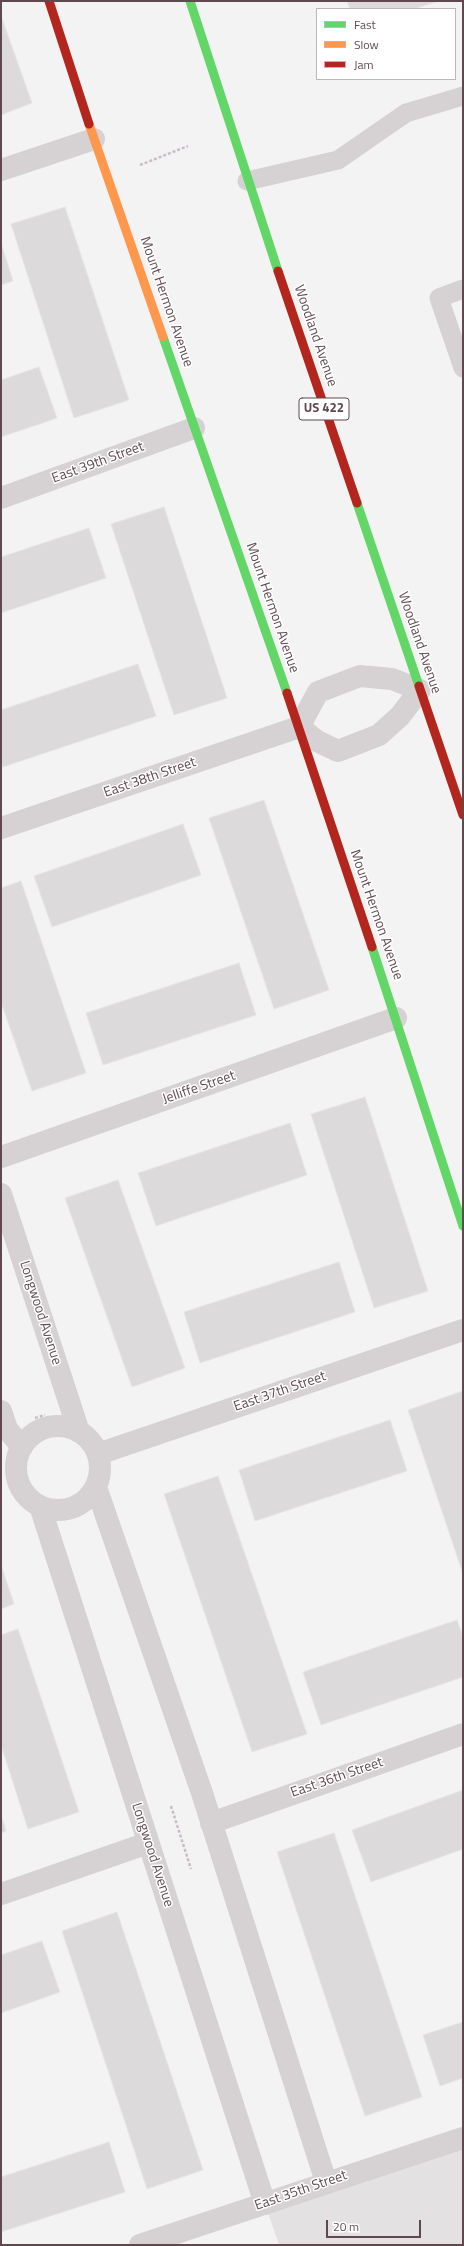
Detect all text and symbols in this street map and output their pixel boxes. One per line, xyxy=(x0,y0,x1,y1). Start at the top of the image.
legend xyxy=(316,8,456,80)
text: Fast xyxy=(354,15,376,34)
text: Slow xyxy=(354,35,379,54)
text: Jam xyxy=(354,55,374,74)
street label: Mount Hermon Avenue xyxy=(136,235,196,369)
street label: Woodland Avenue xyxy=(290,283,340,389)
road number: US 422 xyxy=(299,398,349,420)
street label: East 39th Street xyxy=(50,439,146,487)
street label: Mount Hermon Avenue xyxy=(242,541,302,675)
street label: Woodland Avenue xyxy=(394,590,444,696)
street label: East 38th Street xyxy=(102,754,198,802)
street label: Mount Hermon Avenue xyxy=(346,848,406,982)
street label: Jelliffe Street xyxy=(160,1068,238,1108)
street label: Longwood Avenue xyxy=(15,1259,65,1367)
street label: East 37th Street xyxy=(232,1368,328,1416)
street label: East 36th Street xyxy=(289,1754,385,1802)
street label: Longwood Avenue xyxy=(127,1801,177,1909)
street label: East 35th Street xyxy=(253,2167,349,2215)
scale bar xyxy=(328,2212,423,2238)
text: 20 m xyxy=(333,2217,359,2236)

